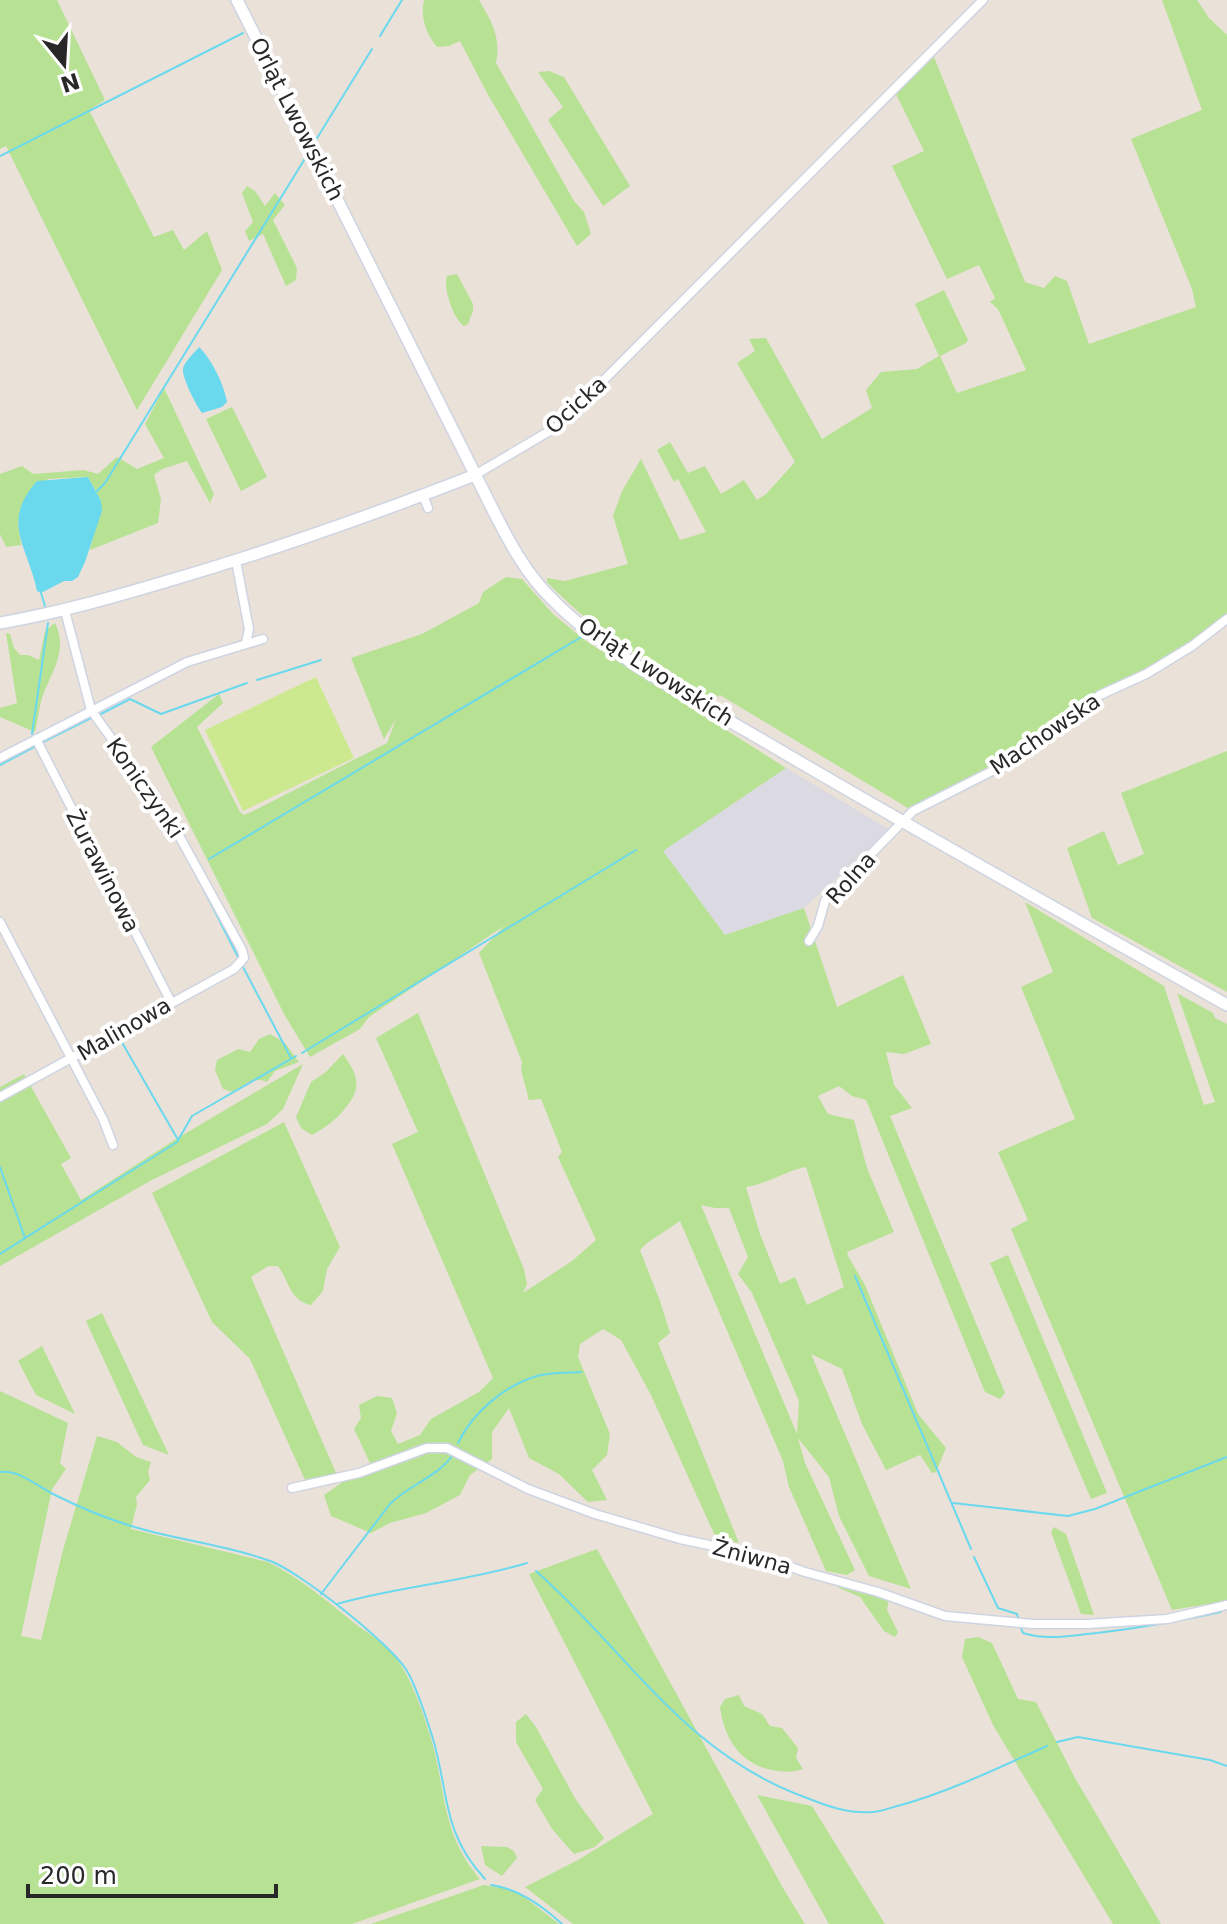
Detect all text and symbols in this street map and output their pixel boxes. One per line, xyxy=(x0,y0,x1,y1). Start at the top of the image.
north arrow xyxy=(24,24,104,104)
street label: Orląt Lwowskich xyxy=(245,33,349,205)
text: N xyxy=(57,68,83,97)
street label: Ocicka xyxy=(540,371,612,439)
street label: Orląt Lwowskich xyxy=(574,613,738,731)
street label: Machowska xyxy=(985,688,1105,780)
street label: Koniczynki xyxy=(101,733,189,843)
street label: Żurawinowa xyxy=(61,805,145,937)
street label: Rolna xyxy=(821,847,881,909)
street label: Malinowa xyxy=(73,992,175,1066)
street label: Żniwna xyxy=(710,1535,794,1579)
scale bar xyxy=(28,1848,276,1898)
text: 200 m xyxy=(40,1862,117,1890)

